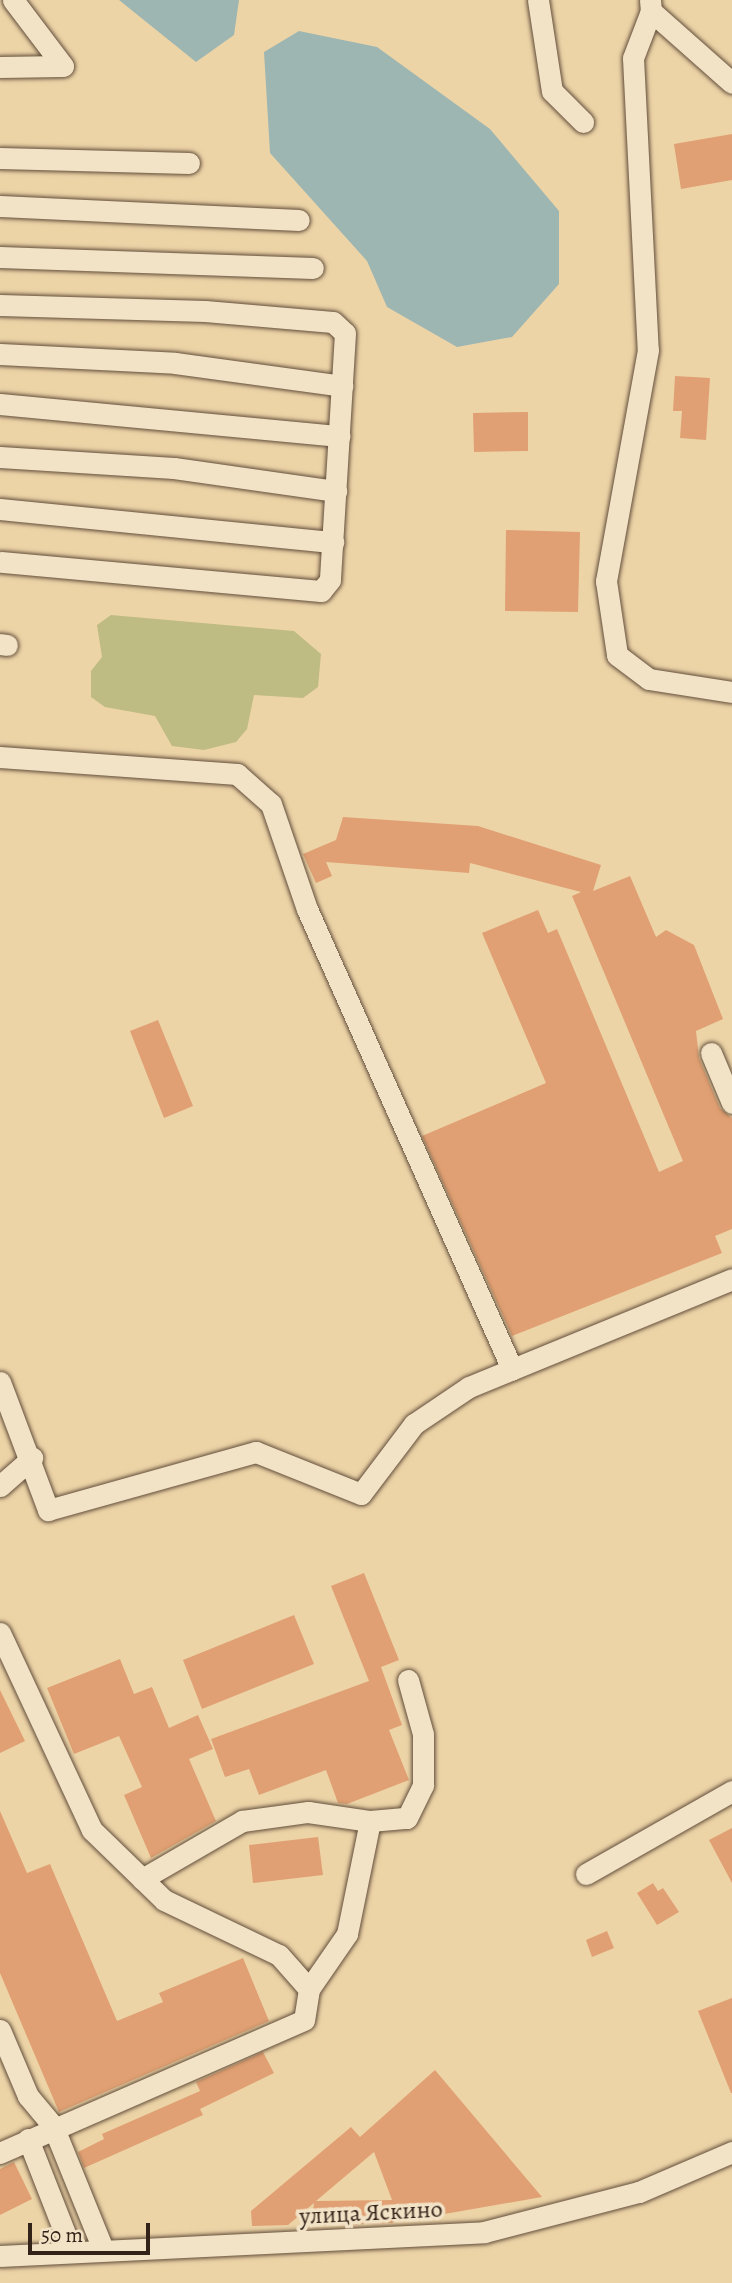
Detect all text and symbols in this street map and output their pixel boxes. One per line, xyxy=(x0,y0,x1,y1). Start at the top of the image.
street label: улица Яскино xyxy=(299,2195,443,2231)
scale bar xyxy=(32,2210,154,2254)
text: 50 m xyxy=(41,2221,83,2249)

